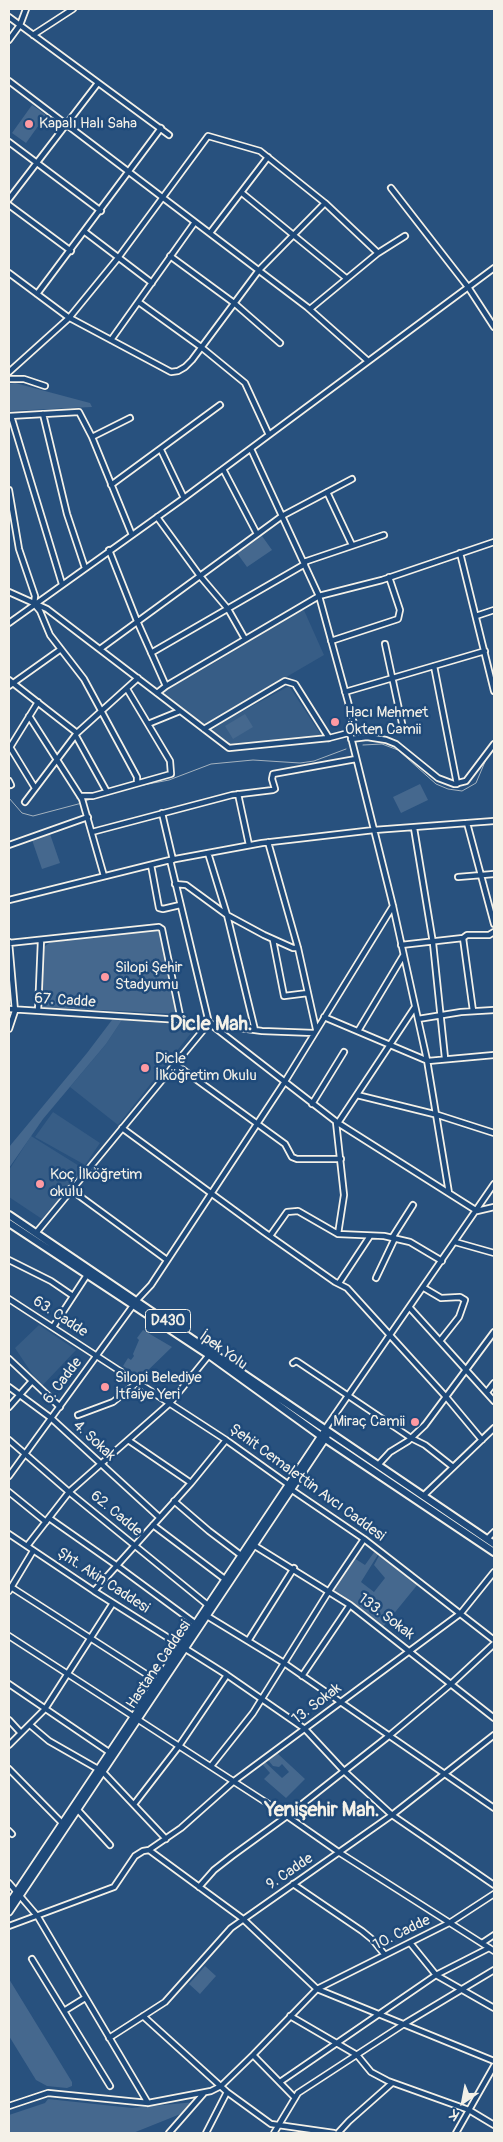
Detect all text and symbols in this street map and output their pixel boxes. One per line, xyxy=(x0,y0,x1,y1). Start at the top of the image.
place label: Kapalı Halı Saha xyxy=(39,115,137,133)
marker: Kapalı Halı Saha xyxy=(23,118,35,130)
place label: Hacı Mehmet Ökten Camii xyxy=(345,704,428,739)
marker: Hacı Mehmet Ökten Camii xyxy=(329,716,341,728)
place label: Silopi Şehir Stadyumu xyxy=(115,959,183,994)
marker: Silopi Şehir Stadyumu xyxy=(99,971,111,983)
street label: 67. Cadde xyxy=(34,990,96,1012)
district label: Dicle Mah. xyxy=(170,1013,252,1037)
place label: Dicle İlköğretim Okulu xyxy=(155,1050,257,1085)
marker: Dicle İlköğretim Okulu xyxy=(139,1062,151,1074)
place label: Koç İlköğretim okulu xyxy=(50,1166,142,1201)
marker: Koç İlköğretim okulu xyxy=(34,1178,46,1190)
street label: 63. Cadde xyxy=(29,1293,91,1341)
road number: D430 xyxy=(146,1310,190,1332)
street label: İpek Yolu xyxy=(195,1328,251,1374)
street label: 6. Cadde xyxy=(40,1354,86,1408)
place label: Silopi Belediye İtfaiye Yeri xyxy=(115,1369,202,1404)
marker: Silopi Belediye İtfaiye Yeri xyxy=(99,1381,111,1393)
place label: Miraç Camii xyxy=(333,1413,405,1431)
marker: Miraç Camii xyxy=(409,1416,421,1428)
street label: 4. Sokak xyxy=(69,1417,119,1465)
street label: Şehit Cemalettin Avcı Caddesi xyxy=(226,1420,388,1546)
street label: 62. Cadde xyxy=(86,1487,146,1541)
street label: Şht. Akin Caddesi xyxy=(53,1544,153,1618)
street label: 133. Sokak xyxy=(354,1590,418,1644)
street label: Hastane Caddesi xyxy=(123,1617,195,1713)
street label: 13. Sokak xyxy=(289,1680,345,1728)
district label: Yenişehir Mah. xyxy=(265,1799,379,1823)
street label: 9. Cadde xyxy=(263,1850,317,1894)
street label: 10. Cadde xyxy=(371,1912,433,1954)
north arrow xyxy=(438,2077,488,2127)
text: K xyxy=(446,2106,463,2124)

